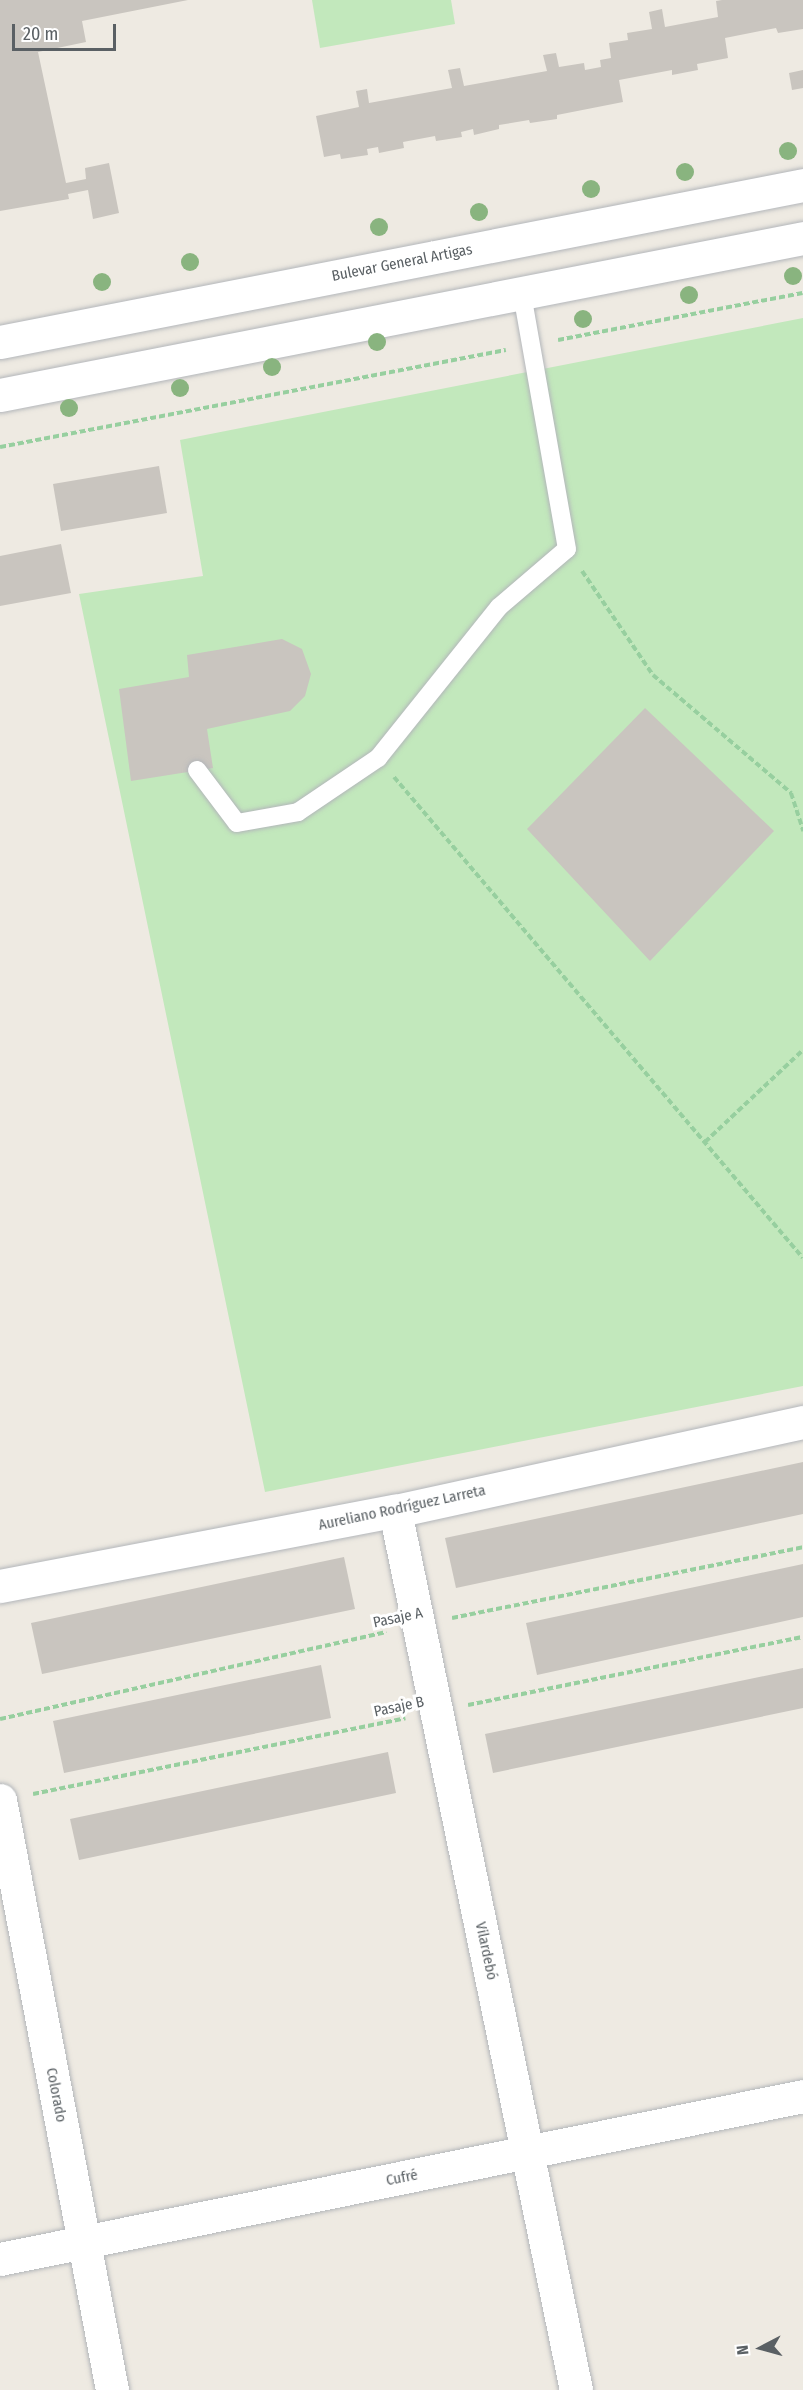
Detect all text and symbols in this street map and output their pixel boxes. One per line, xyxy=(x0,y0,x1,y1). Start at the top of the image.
scale bar xyxy=(15,12,118,50)
text: 20 m xyxy=(23,23,58,45)
street label: Bulevar General Artigas xyxy=(330,241,474,285)
street label: Aureliano Rodríguez Larreta xyxy=(317,1481,487,1535)
street label: Pasaje A xyxy=(371,1604,425,1632)
street label: Pasaje B xyxy=(372,1693,426,1721)
street label: Vilardebó xyxy=(471,1920,501,1982)
street label: Colorado xyxy=(42,2066,70,2124)
street label: Cufré xyxy=(385,2166,419,2190)
north arrow xyxy=(731,2318,791,2378)
text: N xyxy=(733,2344,753,2356)

